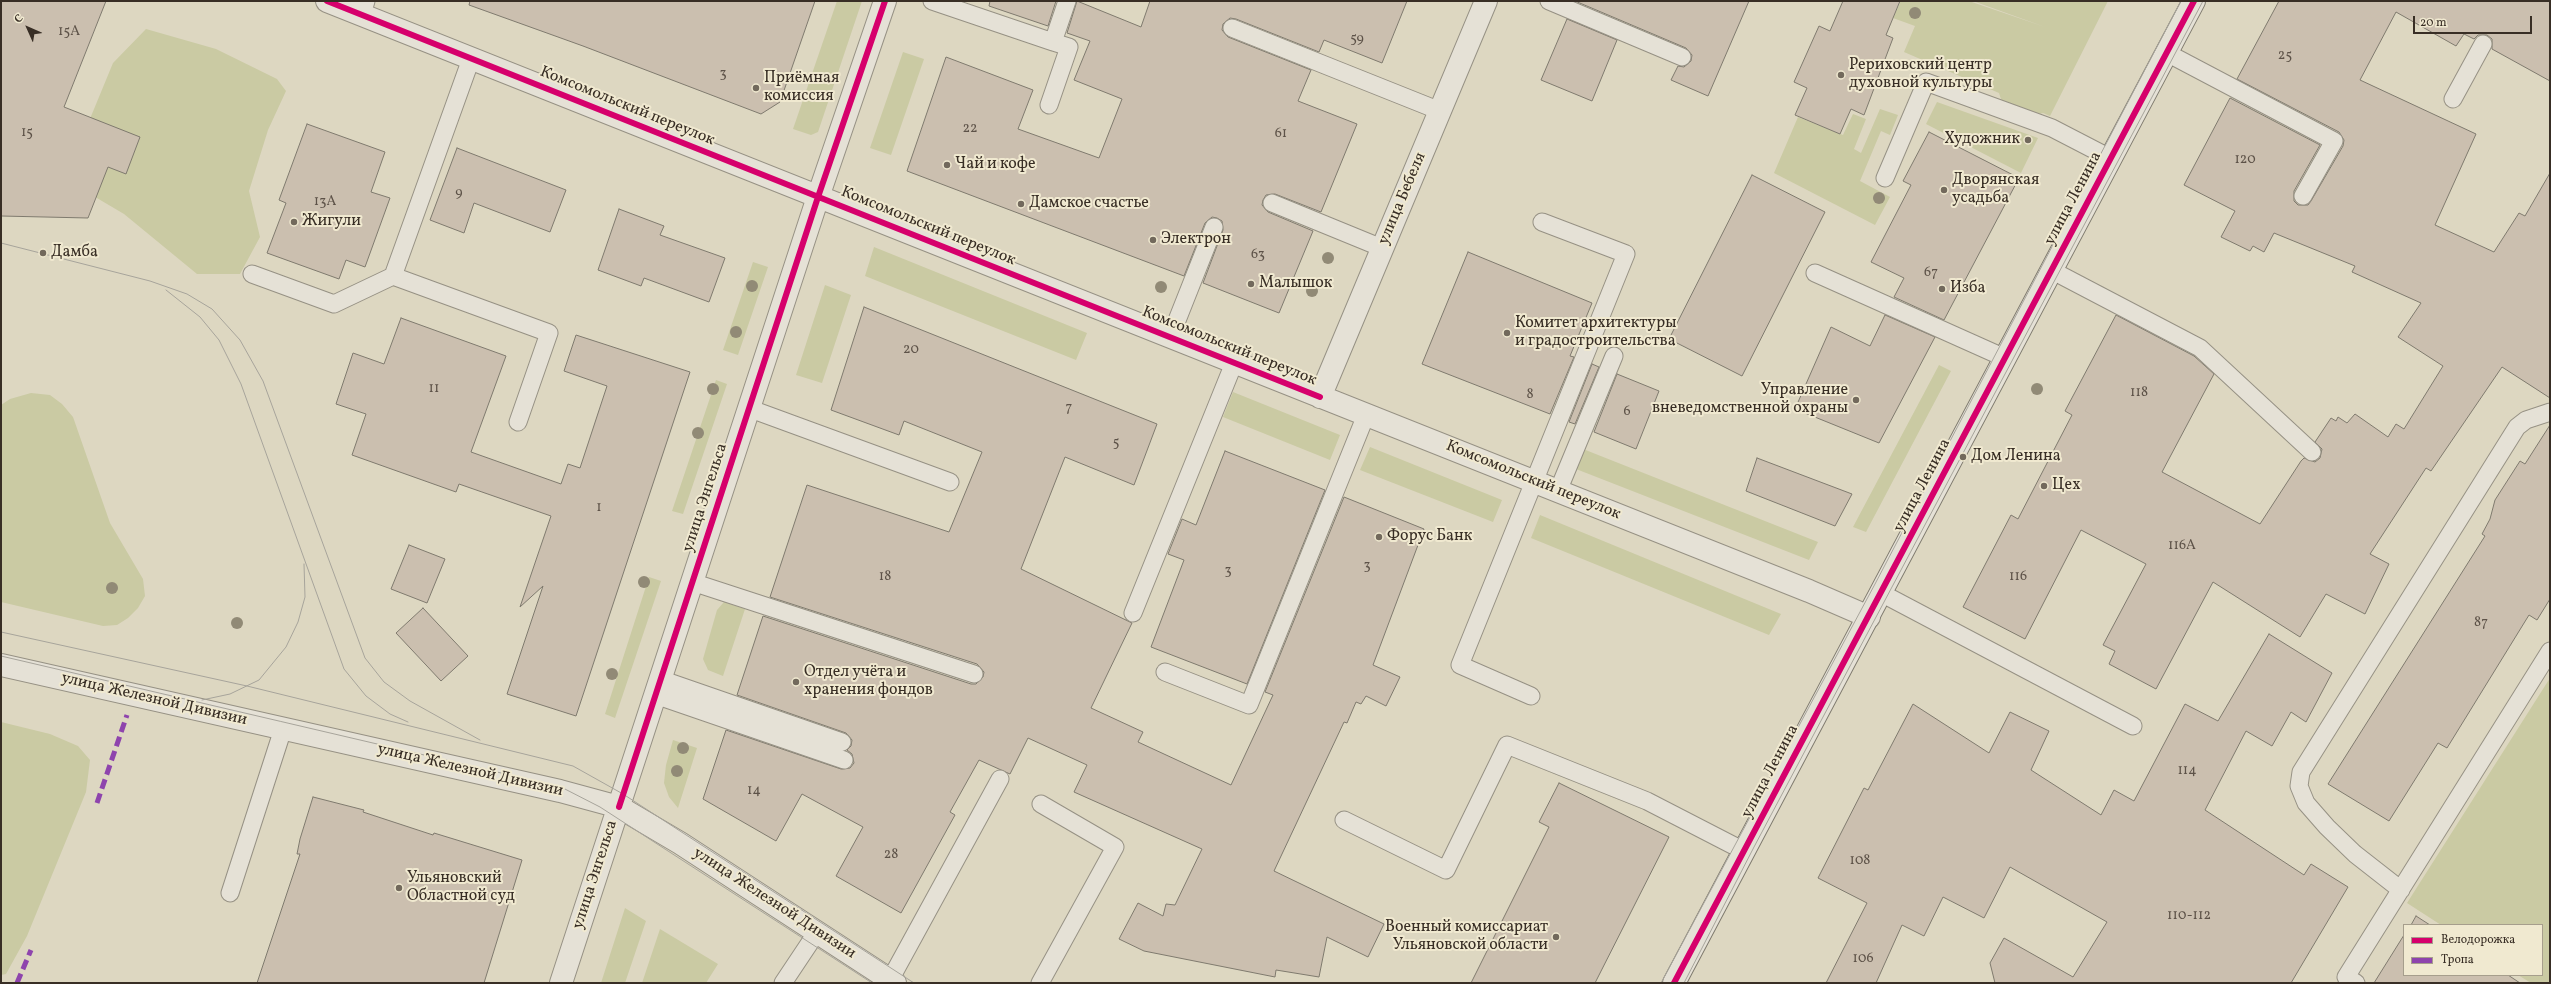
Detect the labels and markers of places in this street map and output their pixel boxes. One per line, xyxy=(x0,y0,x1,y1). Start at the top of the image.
place label: Рериховский центр духовной культуры xyxy=(1849,56,1992,94)
place label: Приёмная комиссия xyxy=(764,69,839,107)
marker: Рериховский центр духовной культуры xyxy=(1836,70,1846,80)
marker: Приёмная комиссия xyxy=(751,83,761,93)
place label: Художник xyxy=(1944,130,2020,150)
marker: Художник xyxy=(2023,135,2033,145)
place label: Чай и кофе xyxy=(955,155,1036,175)
marker: Чай и кофе xyxy=(942,160,952,170)
place label: Дворянская усадьба xyxy=(1952,171,2039,209)
marker: Дворянская усадьба xyxy=(1939,185,1949,195)
place label: Дамское счастье xyxy=(1029,194,1149,214)
marker: Дамское счастье xyxy=(1016,199,1026,209)
place label: Жигули xyxy=(302,212,361,232)
marker: Жигули xyxy=(289,217,299,227)
place label: Электрон xyxy=(1161,230,1231,250)
marker: Электрон xyxy=(1148,235,1158,245)
place label: Дамба xyxy=(51,243,98,263)
marker: Дамба xyxy=(38,248,48,258)
place label: Малышок xyxy=(1259,274,1332,294)
marker: Малышок xyxy=(1246,279,1256,289)
place label: Изба xyxy=(1950,279,1985,299)
marker: Изба xyxy=(1937,284,1947,294)
place label: Комитет архитектуры и градостроительства xyxy=(1515,314,1676,352)
marker: Комитет архитектуры и градостроительства xyxy=(1502,328,1512,338)
place label: Управление вневедомственной охраны xyxy=(1652,381,1848,419)
marker: Управление вневедомственной охраны xyxy=(1851,395,1861,405)
place label: Дом Ленина xyxy=(1971,447,2061,467)
marker: Дом Ленина xyxy=(1958,452,1968,462)
place label: Цех xyxy=(2052,476,2081,496)
marker: Цех xyxy=(2039,481,2049,491)
place label: Форус Банк xyxy=(1387,527,1472,547)
marker: Форус Банк xyxy=(1374,532,1384,542)
place label: Отдел учёта и хранения фондов xyxy=(804,663,933,701)
marker: Отдел учёта и хранения фондов xyxy=(791,677,801,687)
place label: Ульяновский Областной суд xyxy=(407,869,515,907)
marker: Ульяновский Областной суд xyxy=(394,883,404,893)
place label: Военный комиссариат Ульяновской области xyxy=(1385,918,1548,956)
marker: Военный комиссариат Ульяновской области xyxy=(1551,932,1561,942)

